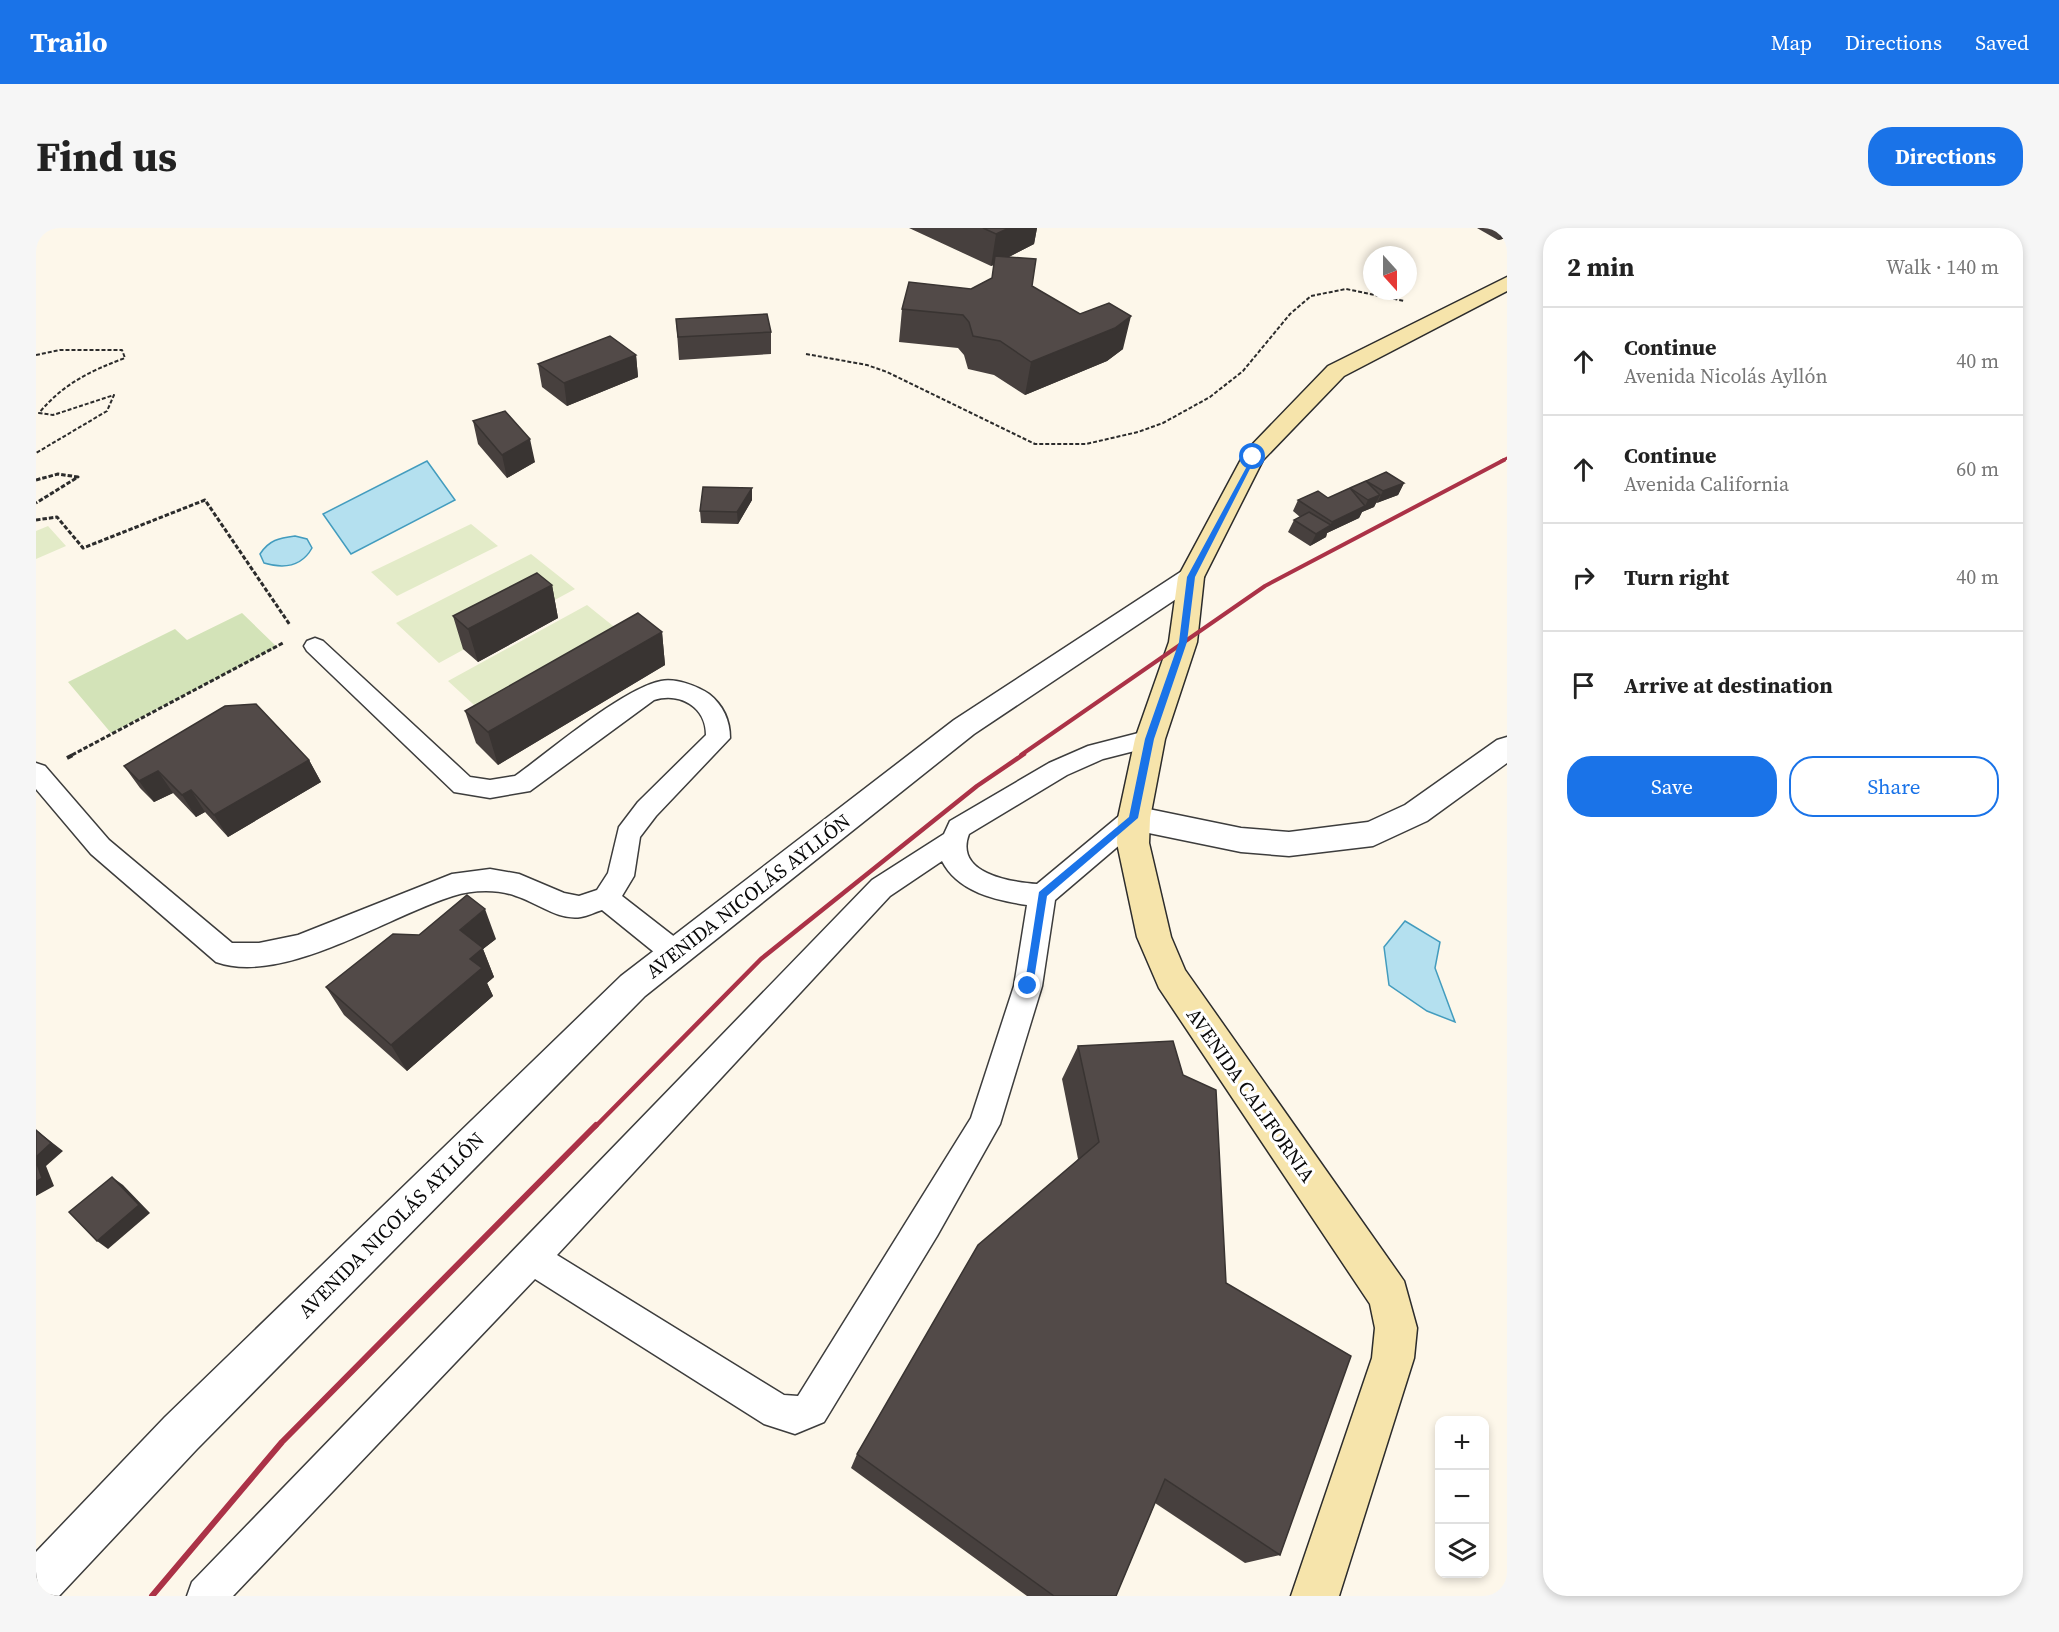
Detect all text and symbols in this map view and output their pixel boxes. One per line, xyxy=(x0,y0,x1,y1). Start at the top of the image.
text: Trailo xyxy=(30,23,108,61)
text: Map xyxy=(1771,28,1812,57)
text: Directions xyxy=(1845,28,1942,57)
text: Saved xyxy=(1975,28,2029,57)
text: Find us xyxy=(36,127,177,185)
button: Directions xyxy=(1868,127,2023,186)
north arrow xyxy=(1363,246,1417,300)
text: 2 min xyxy=(1567,249,1634,285)
text: Walk · 140 m xyxy=(1886,253,1999,281)
text: Continue xyxy=(1624,332,1717,362)
icon: ahead xyxy=(1567,345,1600,378)
text: 40 m xyxy=(1956,347,1999,375)
text: Avenida Nicolás Ayllón xyxy=(1624,362,1828,390)
text: Continue xyxy=(1624,440,1717,470)
route start xyxy=(1239,443,1265,469)
icon: ahead xyxy=(1567,453,1600,486)
text: 60 m xyxy=(1956,455,1999,483)
text: Avenida California xyxy=(1624,470,1789,498)
icon: right xyxy=(1567,561,1600,594)
text: Turn right xyxy=(1624,562,1729,592)
text: 40 m xyxy=(1956,563,1999,591)
icon: arrive xyxy=(1567,669,1600,702)
text: Arrive at destination xyxy=(1624,670,1833,700)
button: Save xyxy=(1567,756,1777,817)
button: Share xyxy=(1789,756,1999,817)
street label: AVENIDA NICOLÁS AYLLÓN xyxy=(640,807,856,985)
route end xyxy=(1014,972,1040,998)
street label: AVENIDA CALIFORNIA xyxy=(1180,1002,1322,1188)
street label: AVENIDA NICOLÁS AYLLÓN xyxy=(292,1126,490,1324)
map controls xyxy=(1435,1416,1489,1578)
button: + xyxy=(1435,1416,1489,1470)
button: − xyxy=(1435,1470,1489,1524)
button: layers xyxy=(1435,1524,1489,1578)

